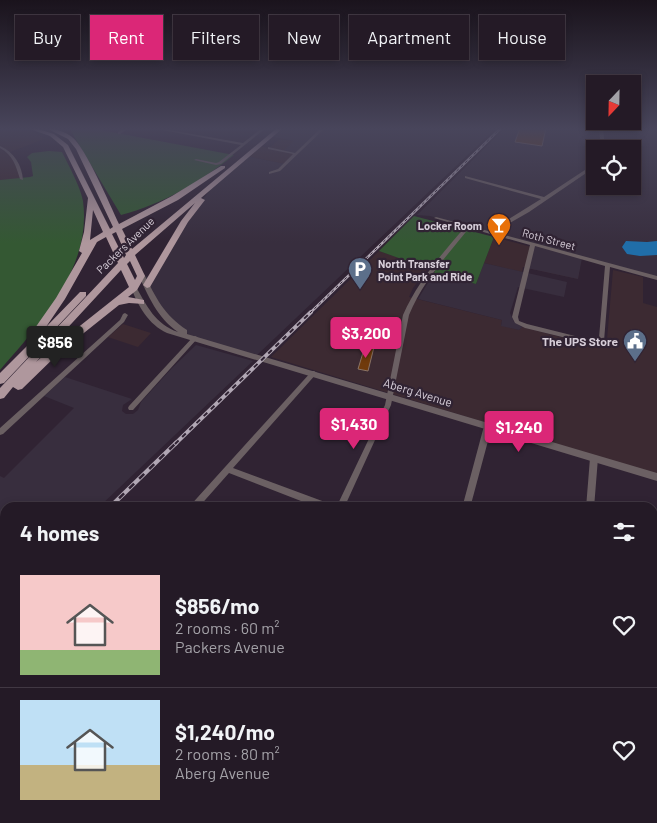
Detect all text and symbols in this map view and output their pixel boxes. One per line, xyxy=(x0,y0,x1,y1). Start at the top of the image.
chip: Buy xyxy=(15,15,80,60)
chip: Rent xyxy=(90,15,163,60)
chip: Filters xyxy=(173,15,259,60)
chip: New xyxy=(269,15,339,60)
chip: Apartment xyxy=(349,15,469,60)
chip: House xyxy=(479,15,565,60)
north arrow xyxy=(586,75,641,130)
map controls xyxy=(586,75,641,195)
button: locate xyxy=(586,140,641,195)
bar icon: Locker Room xyxy=(486,212,512,246)
street label: Packers Avenue xyxy=(93,214,157,276)
place label: Locker Room xyxy=(418,219,482,232)
street label: Roth Street xyxy=(521,226,577,252)
parking icon: North Transfer Point Park and Ride xyxy=(347,256,373,290)
place label: North Transfer Point Park and Ride xyxy=(378,257,472,283)
pin: $3,200 xyxy=(325,316,407,359)
text: $3,200 xyxy=(341,323,391,342)
pin: $856 xyxy=(25,326,85,368)
public building icon: The UPS Store xyxy=(622,328,648,362)
text: $856 xyxy=(37,332,73,351)
place label: The UPS Store xyxy=(542,334,618,348)
street label: Aberg Avenue xyxy=(382,375,454,409)
pin: $1,430 xyxy=(313,408,395,450)
pin: $1,240 xyxy=(478,410,560,453)
text: $1,430 xyxy=(331,414,377,433)
text: $1,240 xyxy=(496,417,542,436)
icon: filters xyxy=(610,518,638,546)
text: 4 homes xyxy=(20,520,99,545)
text: $856/mo xyxy=(175,593,259,618)
icon: home xyxy=(60,595,120,655)
icon: heart xyxy=(610,611,638,639)
text: 2 rooms · 60 m² xyxy=(175,618,280,637)
text: Packers Avenue xyxy=(175,637,285,656)
text: $1,240/mo xyxy=(175,719,275,744)
icon: home xyxy=(60,720,120,780)
icon: heart xyxy=(610,736,638,764)
text: 2 rooms · 80 m² xyxy=(175,744,280,763)
text: Aberg Avenue xyxy=(175,763,270,782)

